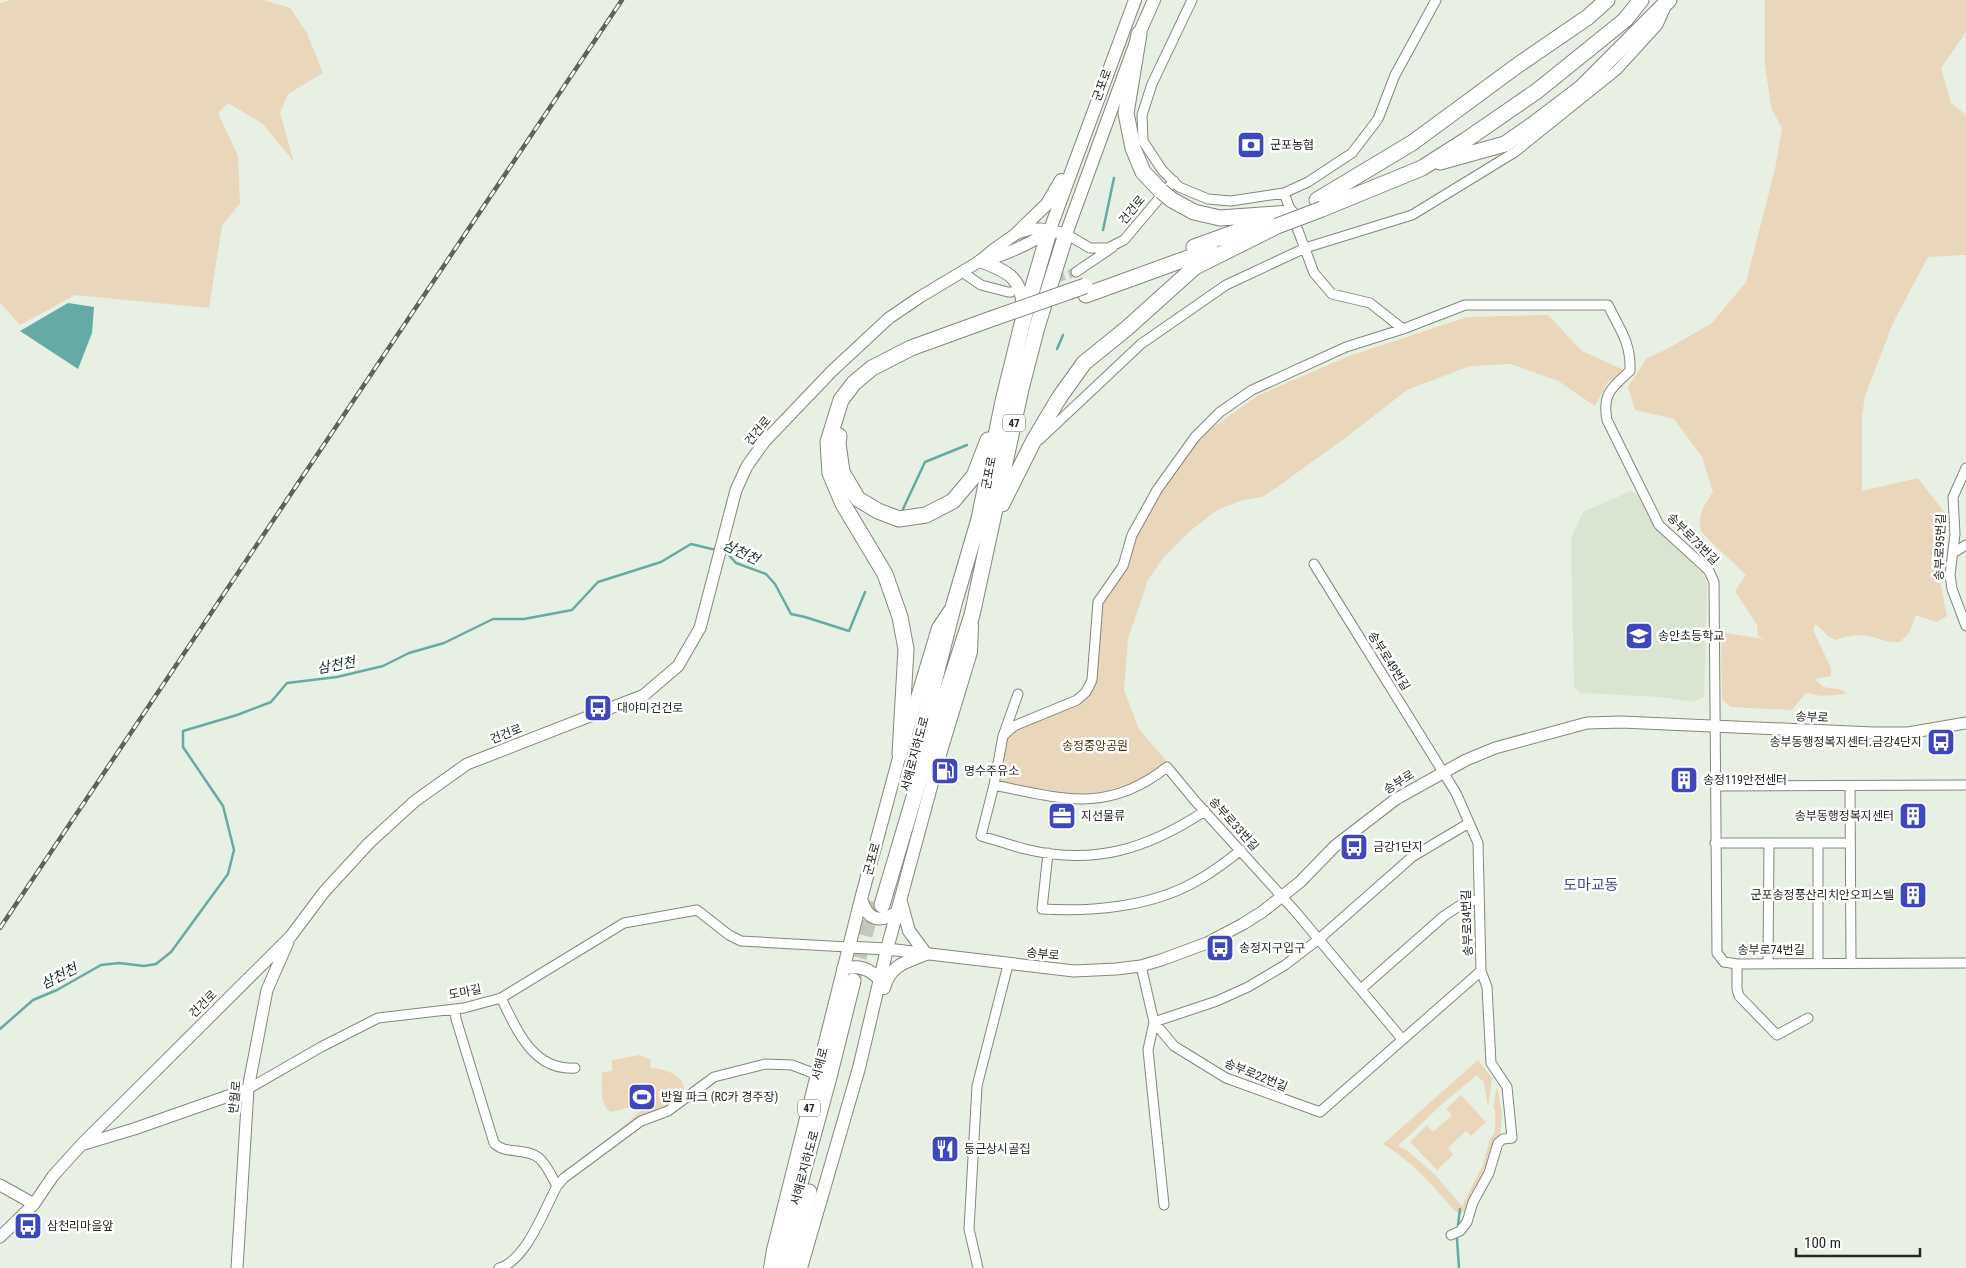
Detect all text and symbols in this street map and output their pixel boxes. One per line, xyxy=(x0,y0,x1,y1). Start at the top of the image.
street label: 군포로 xyxy=(1090,67,1114,103)
bank icon: 군포농협 xyxy=(1236,130,1266,160)
place label: 군포농협 xyxy=(1270,138,1314,152)
street label: 건건로 xyxy=(1116,193,1148,227)
street label: 건건로 xyxy=(742,414,774,448)
road number: 47 xyxy=(1003,414,1025,432)
street label: 군포로 xyxy=(979,455,999,491)
street label: 송부로73번길 xyxy=(1664,510,1722,568)
street label: 송부로95번길 xyxy=(1932,513,1948,581)
water label: 삼천천 xyxy=(720,537,763,568)
school or university icon: 송안초등학교 xyxy=(1624,621,1654,651)
street label: 송부로49번길 xyxy=(1365,629,1413,693)
place label: 송안초등학교 xyxy=(1658,629,1724,643)
water label: 삼천천 xyxy=(316,653,358,677)
bus stop icon: 대야미건건로 xyxy=(583,693,613,723)
place label: 대야미건건로 xyxy=(617,701,683,715)
street label: 송부로 xyxy=(1795,709,1829,725)
street label: 서해로지하도로 xyxy=(898,715,932,793)
street label: 건건로 xyxy=(488,722,524,746)
bus stop icon: 송부동행정복지센터.금강4단지 xyxy=(1926,727,1956,757)
place label: 송부동행정복지센터.금강4단지 xyxy=(1769,735,1922,749)
park label: 송정중앙공원 xyxy=(1062,739,1128,753)
fuel station icon: 명수주유소 xyxy=(930,756,960,786)
place label: 명수주유소 xyxy=(964,764,1019,778)
building icon: 송정119안전센터 xyxy=(1669,765,1699,795)
street label: 송부로 xyxy=(1381,767,1417,797)
place label: 송정119안전센터 xyxy=(1703,773,1787,787)
street label: 송부로33번길 xyxy=(1206,794,1262,854)
office icon: 지선물류 xyxy=(1047,801,1077,831)
building icon: 송부동행정복지센터 xyxy=(1898,801,1928,831)
place label: 지선물류 xyxy=(1081,809,1125,823)
place label: 송부동행정복지센터 xyxy=(1795,809,1894,823)
bus stop icon: 금강1단지 xyxy=(1339,832,1369,862)
place label: 금강1단지 xyxy=(1373,840,1423,854)
street label: 군포로 xyxy=(861,841,883,877)
district label: 도마교동 xyxy=(1563,876,1619,894)
building icon: 군포송정풍산리치안오피스텔 xyxy=(1898,880,1928,910)
place label: 군포송정풍산리치안오피스텔 xyxy=(1750,888,1894,902)
street label: 송부로34번길 xyxy=(1459,889,1475,957)
bus stop icon: 송정지구입구 xyxy=(1205,933,1235,963)
place label: 송정지구입구 xyxy=(1239,941,1305,955)
street label: 송부로74번길 xyxy=(1737,943,1805,957)
street label: 송부로 xyxy=(1026,945,1060,963)
water label: 삼천천 xyxy=(38,960,81,992)
street label: 도마길 xyxy=(447,982,483,1002)
street label: 건건로 xyxy=(186,987,220,1021)
street label: 서해로 xyxy=(809,1046,831,1082)
street label: 송부로22번길 xyxy=(1222,1056,1290,1094)
street label: 반월로 xyxy=(226,1080,244,1114)
sports icon: 반월 파크 (RC카 경주장) xyxy=(627,1082,657,1112)
place label: 반월 파크 (RC카 경주장) xyxy=(661,1090,778,1104)
road number: 47 xyxy=(798,1100,820,1116)
street label: 서해로지하도로 xyxy=(788,1129,822,1207)
restaurant icon: 둥근상시골집 xyxy=(930,1134,960,1164)
place label: 둥근상시골집 xyxy=(964,1142,1030,1156)
bus stop icon: 삼천리마을앞 xyxy=(13,1211,43,1241)
place label: 삼천리마을앞 xyxy=(47,1219,113,1233)
scale bar xyxy=(1796,1226,1920,1258)
text: 100 m xyxy=(1804,1234,1841,1252)

